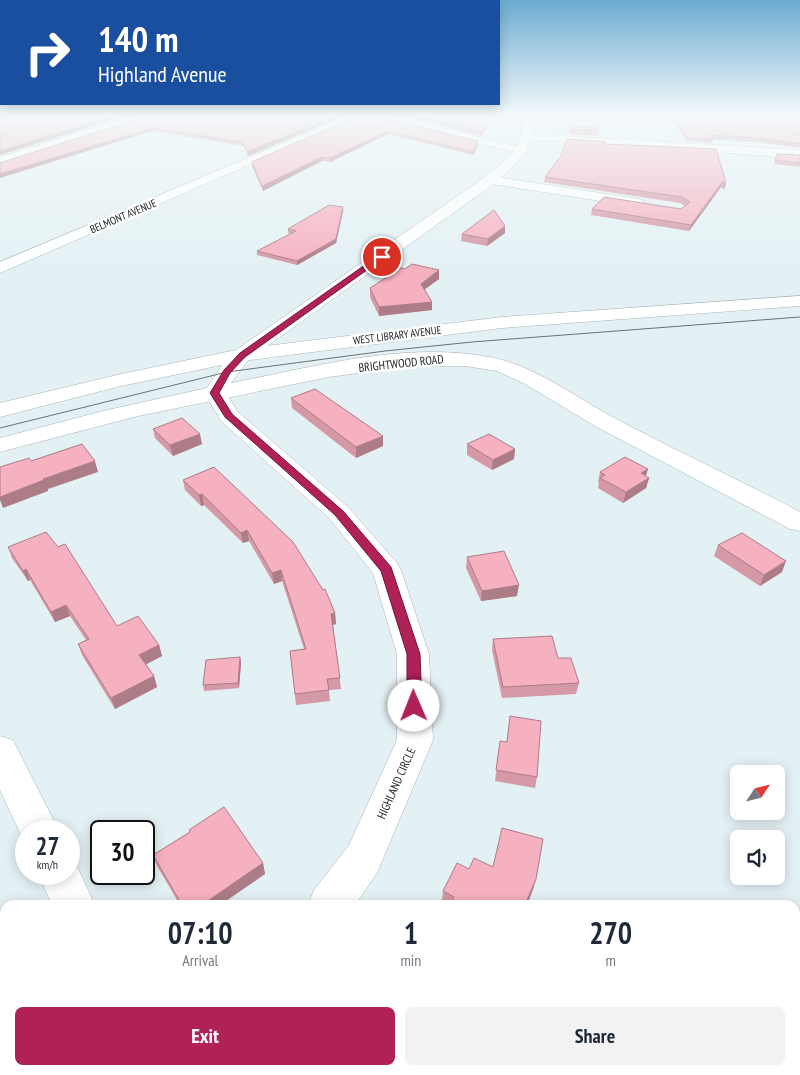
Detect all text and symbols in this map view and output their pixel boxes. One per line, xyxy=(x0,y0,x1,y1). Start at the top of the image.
text: 140 m xyxy=(98,16,179,62)
icon: right xyxy=(15,20,80,85)
text: Highland Avenue xyxy=(98,60,227,88)
street label: BELMONT AVENUE xyxy=(88,196,159,236)
pin xyxy=(361,236,403,278)
icon: arrive xyxy=(368,243,396,271)
street label: WEST LIBRARY AVENUE xyxy=(352,323,442,347)
street label: BRIGHTWOOD ROAD xyxy=(358,351,444,375)
position arrow xyxy=(387,679,439,731)
street label: HIGHLAND CIRCLE xyxy=(374,745,418,821)
north arrow xyxy=(730,765,785,820)
map controls xyxy=(730,765,785,885)
speed limit sign: 30 xyxy=(90,820,155,885)
text: 27 xyxy=(36,830,59,862)
button: sound xyxy=(730,830,785,885)
text: km/h xyxy=(37,857,58,872)
text: 07:10 xyxy=(168,913,233,952)
text: 1 xyxy=(404,913,418,952)
text: 270 xyxy=(589,913,632,952)
text: Arrival xyxy=(182,950,218,970)
text: min xyxy=(400,950,421,970)
text: m xyxy=(605,950,616,970)
button: Exit xyxy=(15,1007,395,1065)
button: Share xyxy=(405,1007,785,1065)

